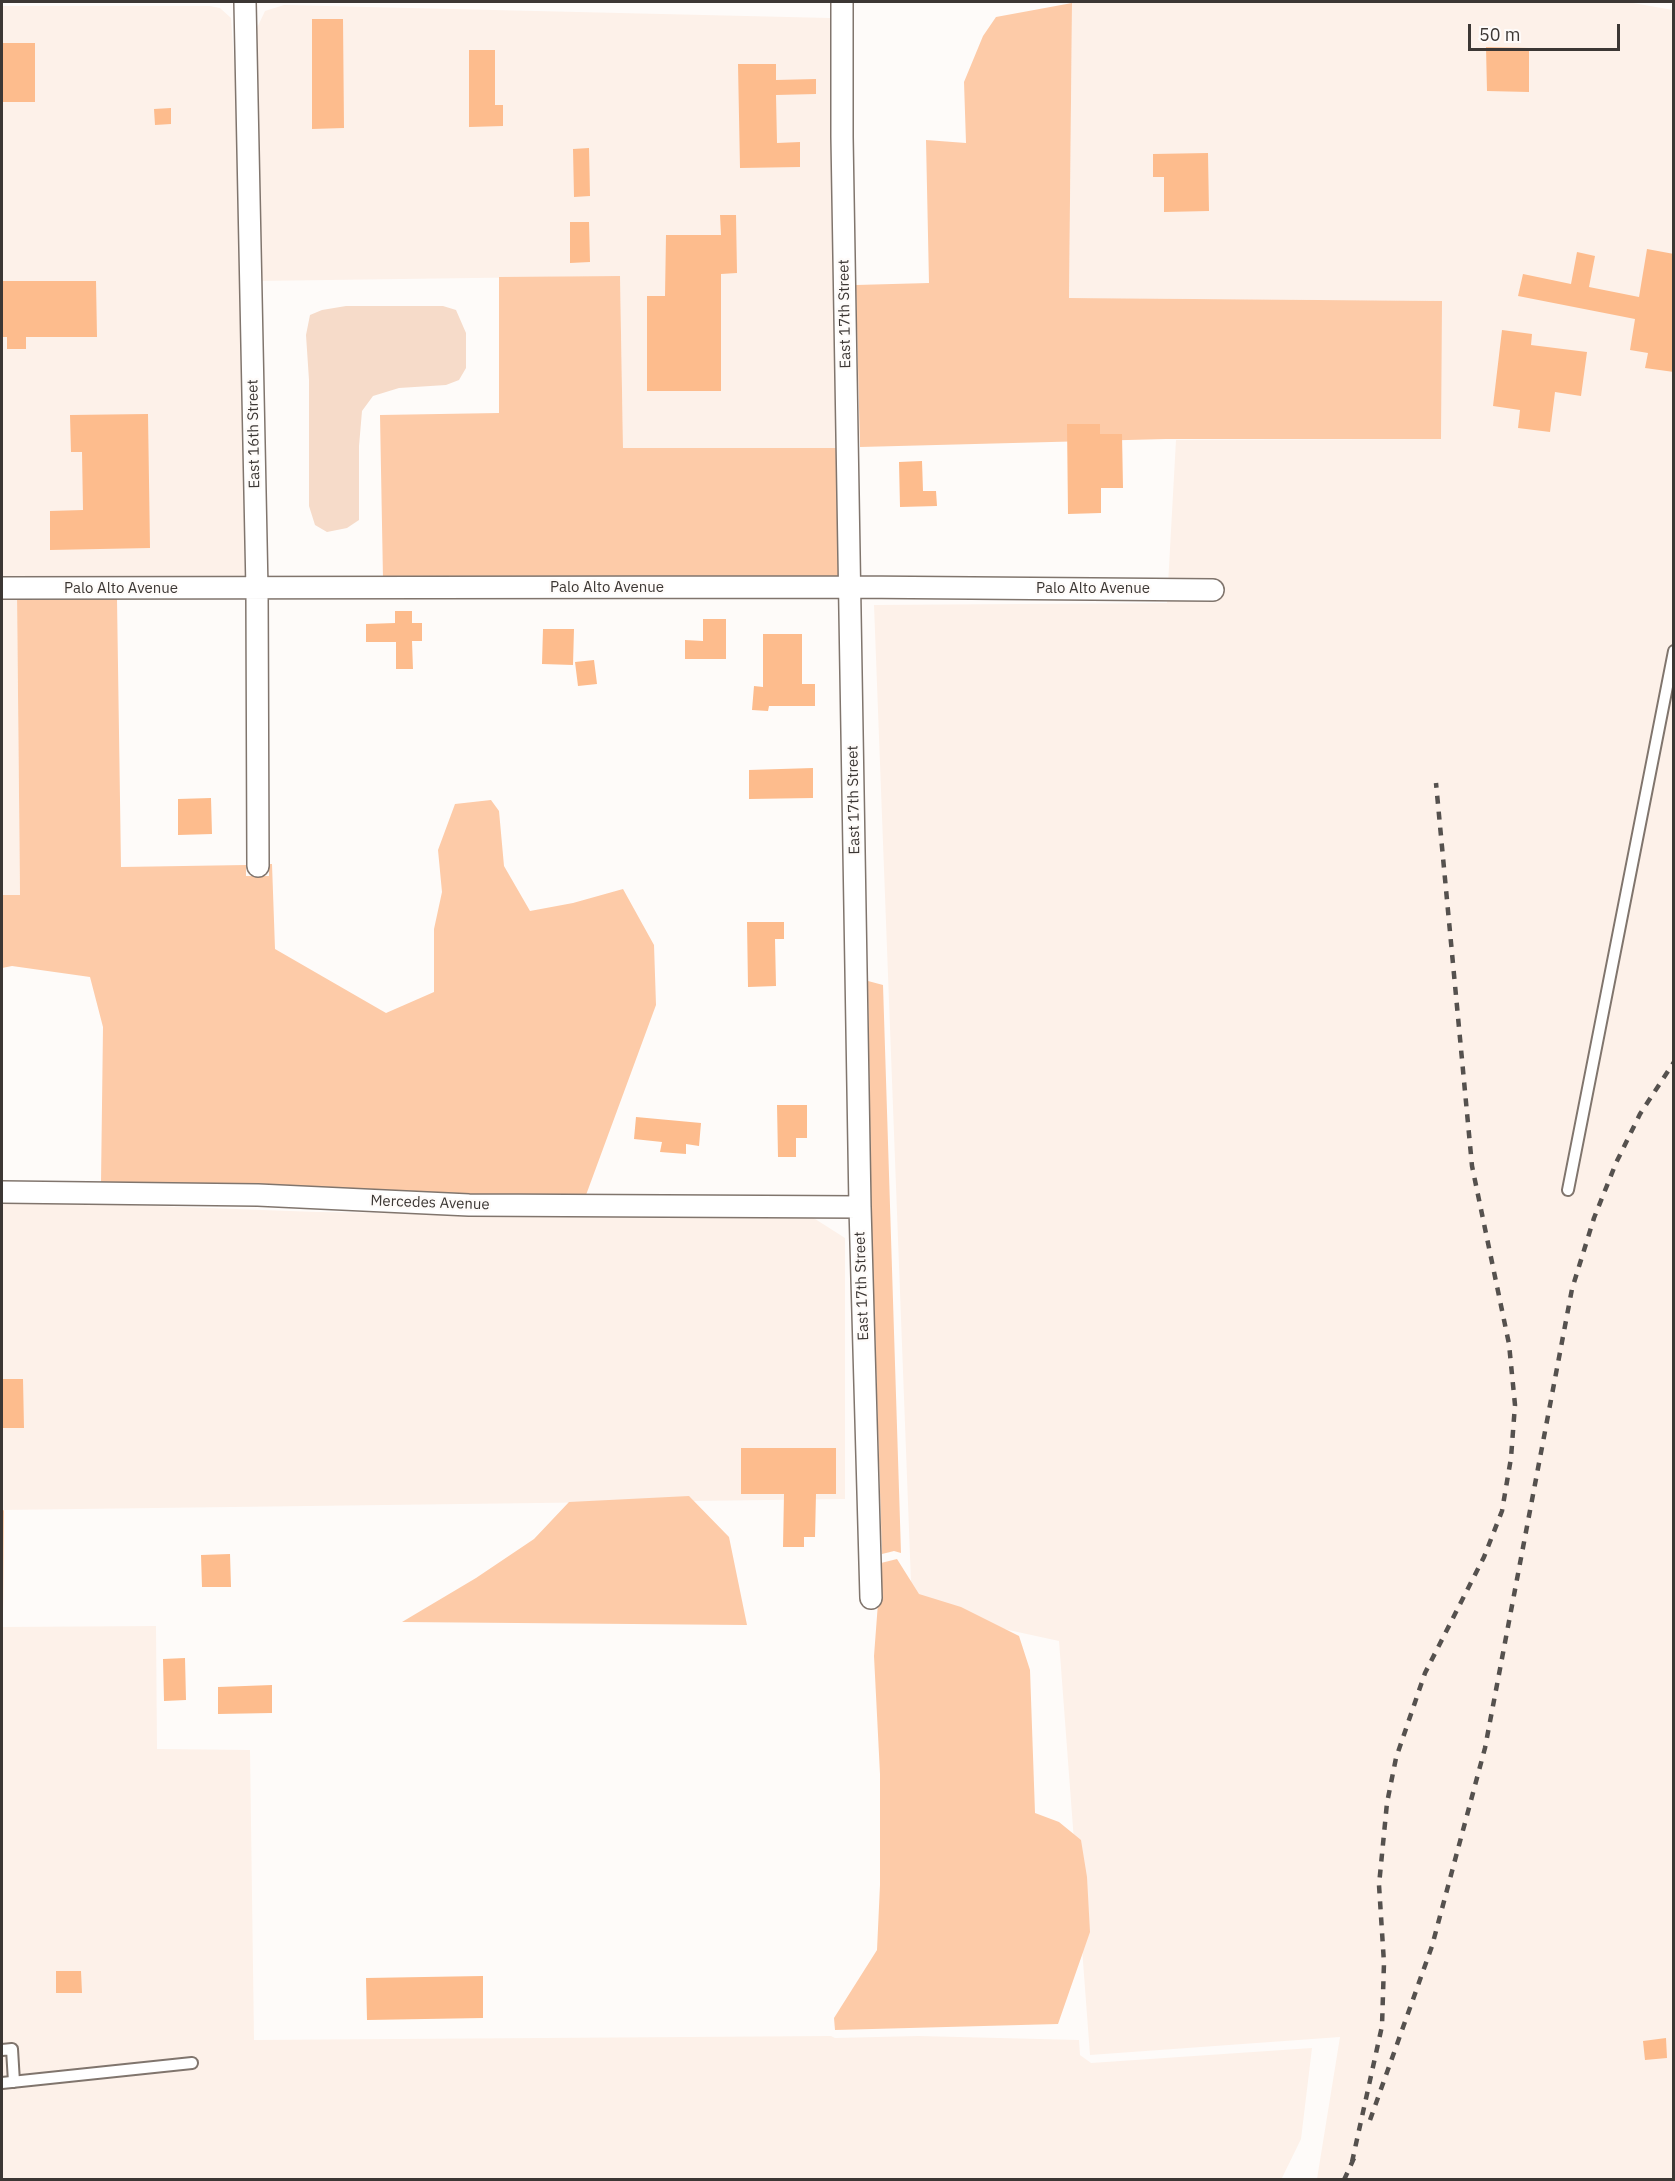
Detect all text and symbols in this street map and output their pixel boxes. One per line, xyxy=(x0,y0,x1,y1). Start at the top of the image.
scale bar xyxy=(1471,12,1622,50)
text: 50 m xyxy=(1479,23,1521,46)
street label: East 17th Street xyxy=(835,259,855,369)
street label: East 16th Street xyxy=(244,379,264,489)
street label: Palo Alto Avenue xyxy=(550,579,664,597)
street label: Palo Alto Avenue xyxy=(64,580,178,598)
street label: Palo Alto Avenue xyxy=(1036,580,1150,598)
street label: East 17th Street xyxy=(844,745,864,855)
street label: Mercedes Avenue xyxy=(370,1192,490,1214)
street label: East 17th Street xyxy=(851,1231,873,1341)

